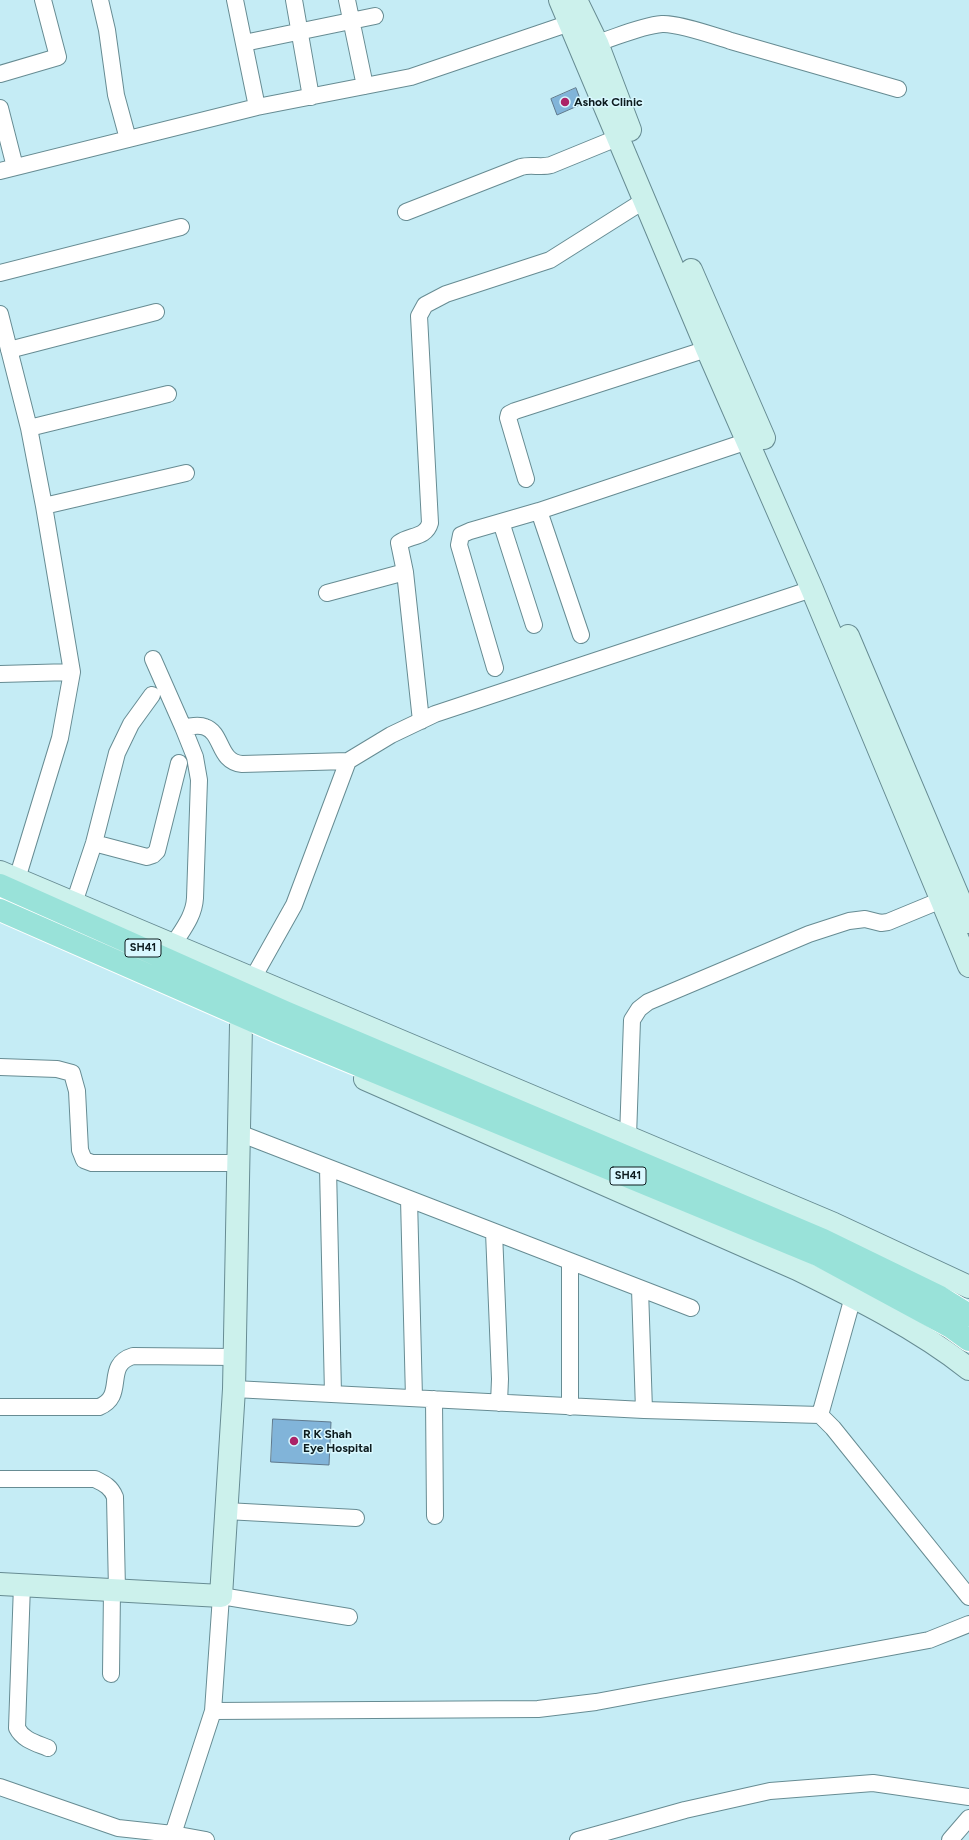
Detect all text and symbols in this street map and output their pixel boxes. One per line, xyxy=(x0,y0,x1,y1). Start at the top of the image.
place label: Ashok Clinic xyxy=(574,95,643,109)
marker: Ashok Clinic xyxy=(559,96,571,108)
road number: SH41 xyxy=(125,939,161,957)
road number: SH41 xyxy=(610,1167,646,1185)
place label: R K Shah Eye Hospital xyxy=(303,1427,372,1455)
marker: R K Shah Eye Hospital xyxy=(288,1435,300,1447)

